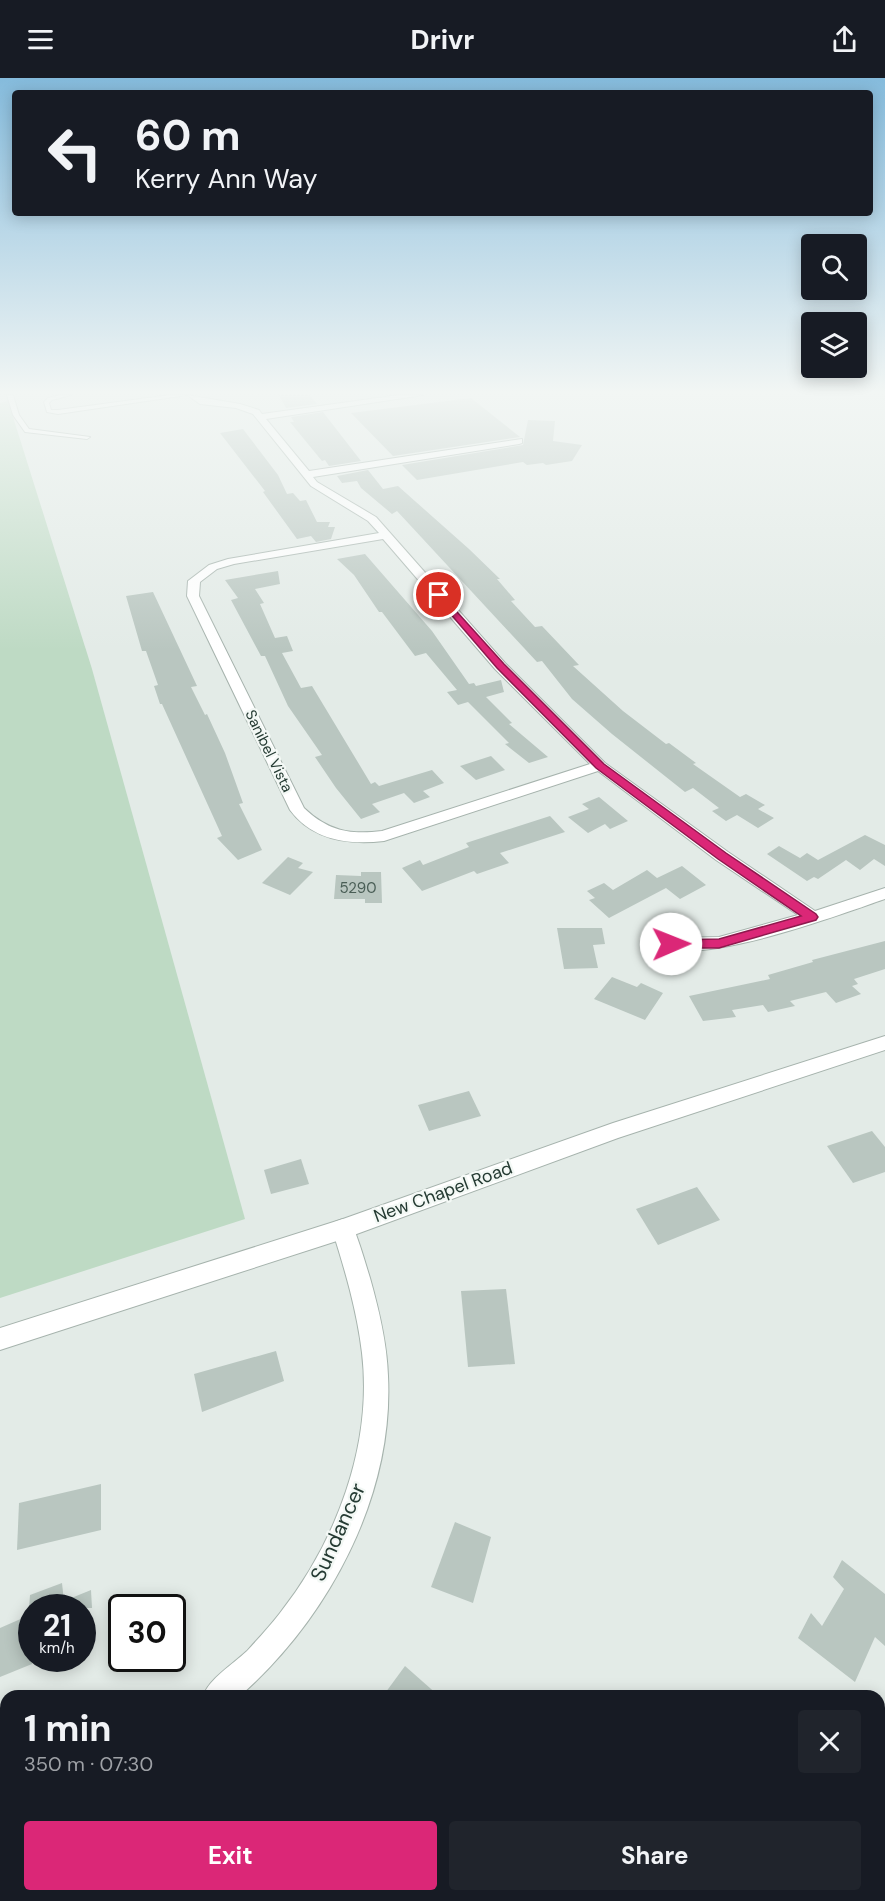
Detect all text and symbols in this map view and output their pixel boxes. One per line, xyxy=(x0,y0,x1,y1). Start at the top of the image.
text: Drivr xyxy=(411,22,474,57)
icon: menu xyxy=(24,23,57,56)
icon: share xyxy=(828,23,861,56)
text: 60 m xyxy=(135,108,241,163)
icon: left xyxy=(36,114,114,192)
text: Kerry Ann Way xyxy=(135,161,318,196)
map controls xyxy=(801,234,867,378)
button: search xyxy=(801,234,867,300)
button: layers xyxy=(801,312,867,378)
pin xyxy=(413,569,464,620)
icon: arrive xyxy=(422,578,455,611)
street label: Sanibel Vista xyxy=(240,707,298,795)
house number: 5290 xyxy=(339,878,377,898)
position arrow xyxy=(639,912,703,976)
street label: New Chapel Road xyxy=(370,1156,516,1228)
street label: Sundancer xyxy=(304,1478,372,1585)
speed limit sign: 30 xyxy=(108,1594,186,1672)
text: 21 xyxy=(43,1606,71,1645)
text: km/h xyxy=(39,1638,75,1658)
text: 1 min xyxy=(24,1705,112,1752)
button: close xyxy=(798,1710,861,1773)
text: 350 m · 07:30 xyxy=(24,1751,153,1777)
button: Exit xyxy=(24,1821,437,1890)
button: Share xyxy=(449,1821,861,1890)

